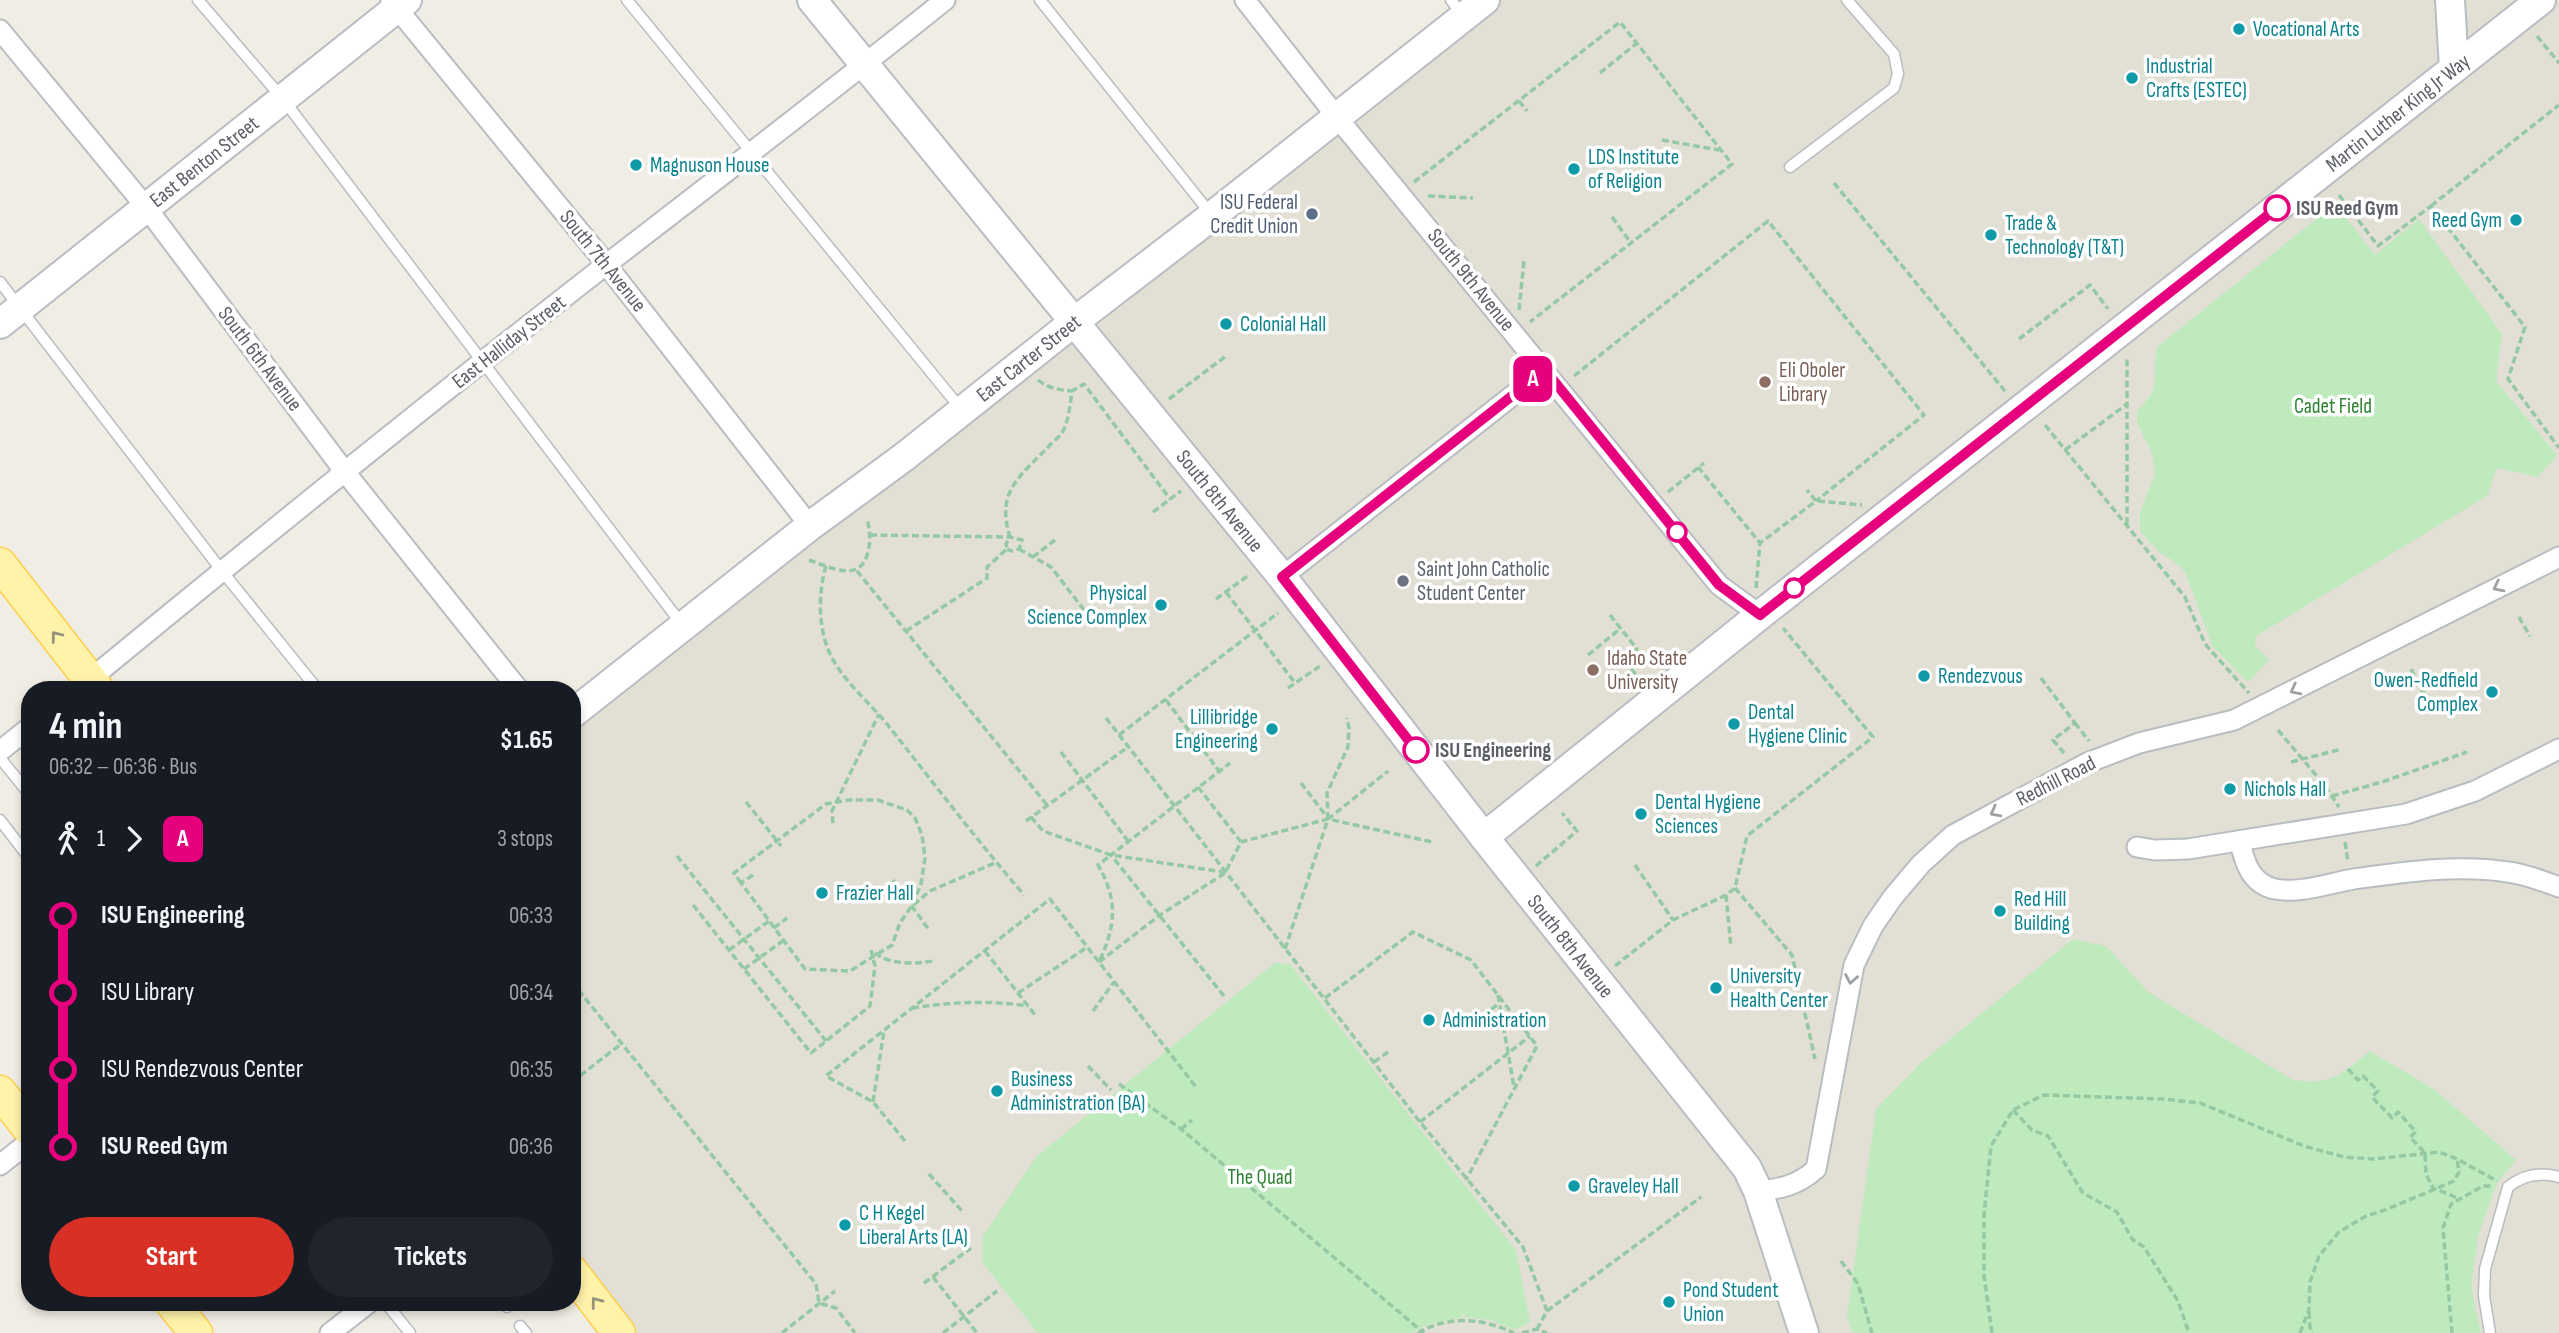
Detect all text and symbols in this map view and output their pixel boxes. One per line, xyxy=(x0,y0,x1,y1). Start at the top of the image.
place label: Vocational Arts xyxy=(2253,17,2360,42)
marker: Vocational Arts xyxy=(2231,21,2247,37)
street label: Martin Luther King Jr Way xyxy=(2321,48,2475,177)
place label: Industrial Crafts (ESTEC) xyxy=(2146,54,2247,103)
marker: Industrial Crafts (ESTEC) xyxy=(2124,70,2140,86)
street label: East Benton Street xyxy=(145,110,264,212)
place label: LDS Institute of Religion xyxy=(1588,145,1679,194)
place label: Magnuson House xyxy=(650,153,769,178)
marker: Magnuson House xyxy=(628,157,644,173)
marker: LDS Institute of Religion xyxy=(1566,161,1582,177)
place label: ISU Federal Credit Union xyxy=(1210,190,1298,239)
marker: ISU Reed Gym xyxy=(2264,195,2290,221)
place label: ISU Reed Gym xyxy=(2296,196,2398,221)
street label: South 7th Avenue xyxy=(554,205,652,317)
marker: ISU Federal Credit Union xyxy=(1304,206,1320,222)
place label: Reed Gym xyxy=(2432,208,2502,233)
place label: Trade & Technology (T&T) xyxy=(2005,211,2124,260)
marker: Reed Gym xyxy=(2508,212,2524,228)
street label: South 9th Avenue xyxy=(1422,224,1520,336)
marker: Trade & Technology (T&T) xyxy=(1983,227,1999,243)
street label: East Halliday Street xyxy=(447,290,571,394)
street label: South 6th Avenue xyxy=(213,302,307,416)
street label: East Carter Street xyxy=(971,309,1086,407)
place label: Colonial Hall xyxy=(1240,312,1326,337)
marker: Colonial Hall xyxy=(1218,316,1234,332)
line badge: A xyxy=(1510,356,1556,402)
place label: Eli Oboler Library xyxy=(1779,358,1845,407)
text: A xyxy=(1527,364,1539,393)
marker: Eli Oboler Library xyxy=(1757,374,1773,390)
park label: Cadet Field xyxy=(2294,394,2372,419)
street label: South 8th Avenue xyxy=(1171,445,1269,557)
unlabelled marker xyxy=(1667,522,1687,542)
place label: Saint John Catholic Student Center xyxy=(1417,557,1550,606)
marker: Saint John Catholic Student Center xyxy=(1395,573,1411,589)
unlabelled marker xyxy=(1784,578,1804,598)
one-way arrow xyxy=(2493,579,2505,593)
place label: Physical Science Complex xyxy=(1027,581,1147,630)
marker: Physical Science Complex xyxy=(1153,597,1169,613)
one-way arrow xyxy=(51,631,64,643)
place label: Idaho State University xyxy=(1607,646,1687,695)
marker: Idaho State University xyxy=(1585,662,1601,678)
place label: Rendezvous xyxy=(1938,664,2023,689)
marker: Rendezvous xyxy=(1916,668,1932,684)
place label: Owen-Redfield Complex xyxy=(2374,668,2478,717)
one-way arrow xyxy=(2290,681,2302,695)
marker: Owen-Redfield Complex xyxy=(2484,684,2500,700)
place label: Dental Hygiene Clinic xyxy=(1748,700,1847,749)
text: 4 min xyxy=(49,704,122,749)
place label: Lillibridge Engineering xyxy=(1175,705,1258,754)
marker: Dental Hygiene Clinic xyxy=(1726,716,1742,732)
marker: Lillibridge Engineering xyxy=(1264,721,1280,737)
text: $1.65 xyxy=(500,725,553,756)
marker: ISU Engineering xyxy=(1403,737,1429,763)
place label: ISU Engineering xyxy=(1435,738,1551,763)
street label: Redhill Road xyxy=(2012,750,2100,812)
text: 06:32 – 06:36 · Bus xyxy=(49,753,197,781)
place label: Nichols Hall xyxy=(2244,777,2326,802)
marker: Nichols Hall xyxy=(2222,781,2238,797)
place label: Dental Hygiene Sciences xyxy=(1655,790,1761,839)
one-way arrow xyxy=(1990,804,2002,817)
marker: Dental Hygiene Sciences xyxy=(1633,806,1649,822)
icon: walk xyxy=(49,820,87,858)
icon: forward xyxy=(115,820,153,858)
text: A xyxy=(177,824,189,853)
text: 1 xyxy=(97,825,105,853)
text: 3 stops xyxy=(497,825,553,853)
place label: Frazier Hall xyxy=(836,881,914,906)
marker: Frazier Hall xyxy=(814,885,830,901)
place label: Red Hill Building xyxy=(2014,887,2070,936)
street label: South 8th Avenue xyxy=(1522,890,1619,1003)
text: ISU Engineering xyxy=(101,900,245,931)
text: 06:33 xyxy=(509,902,553,930)
marker: Red Hill Building xyxy=(1992,903,2008,919)
place label: University Health Center xyxy=(1730,964,1828,1013)
one-way arrow xyxy=(1845,973,1860,985)
text: ISU Library xyxy=(101,977,194,1008)
text: 06:34 xyxy=(509,979,553,1007)
marker: University Health Center xyxy=(1708,980,1724,996)
place label: Administration xyxy=(1442,1008,1546,1033)
marker: Administration xyxy=(1421,1012,1437,1028)
text: ISU Rendezvous Center xyxy=(101,1054,303,1085)
text: 06:35 xyxy=(509,1056,553,1084)
place label: Business Administration (BA) xyxy=(1010,1067,1145,1116)
marker: Business Administration (BA) xyxy=(989,1083,1005,1099)
text: ISU Reed Gym xyxy=(101,1131,228,1162)
text: 06:36 xyxy=(509,1133,553,1161)
park label: The Quad xyxy=(1227,1165,1293,1190)
place label: Graveley Hall xyxy=(1588,1174,1679,1199)
marker: Graveley Hall xyxy=(1566,1178,1582,1194)
place label: C H Kegel Liberal Arts (LA) xyxy=(859,1201,968,1250)
button: Start xyxy=(49,1217,294,1297)
button: Tickets xyxy=(308,1217,553,1297)
marker: C H Kegel Liberal Arts (LA) xyxy=(837,1217,853,1233)
place label: Pond Student Union xyxy=(1683,1278,1779,1327)
marker: Pond Student Union xyxy=(1661,1294,1677,1310)
one-way arrow xyxy=(591,1298,604,1310)

